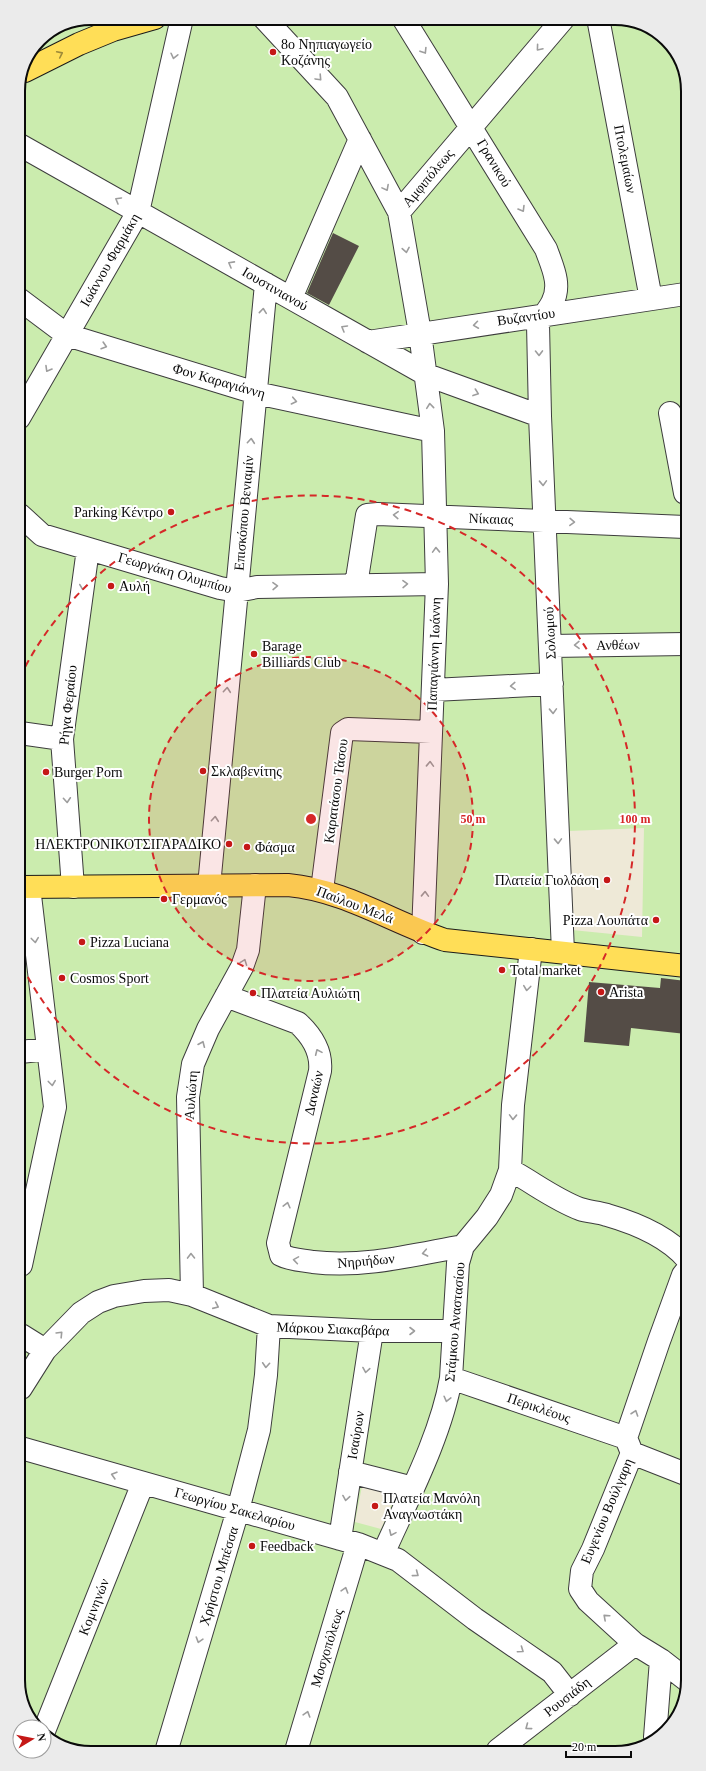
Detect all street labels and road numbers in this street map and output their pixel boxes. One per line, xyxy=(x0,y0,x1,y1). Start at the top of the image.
street label: Πτολεμαίων xyxy=(611,123,639,195)
street label: Γρανικού xyxy=(474,136,514,190)
street label: Αμφιπόλεως xyxy=(399,146,457,210)
street label: Ιωάννου Φαρμάκη xyxy=(77,211,143,309)
street label: Ιουστινιανού xyxy=(240,264,311,314)
street label: Βυζαντίου xyxy=(496,305,556,329)
street label: Φον Καραγιάννη xyxy=(171,361,267,401)
street label: Επισκόπου Βενιαμίν xyxy=(231,455,257,571)
street label: Νίκαιας xyxy=(468,511,514,527)
street label: Γεωργάκη Ολυμπίου xyxy=(116,550,234,596)
street label: Παπαγιάννη Ιωάννη xyxy=(425,597,443,711)
street label: Σολωμού xyxy=(541,606,559,660)
street label: Ανθέων xyxy=(596,637,640,653)
street label: Ρήγα Φεραίου xyxy=(56,664,80,746)
street label: Καρατάσου Τάσου xyxy=(321,738,351,844)
street label: Παύλου Μελά xyxy=(314,883,396,927)
street label: Δαναών xyxy=(302,1069,326,1117)
street label: Αυλιώτη xyxy=(182,1070,200,1120)
street label: Νηριήδων xyxy=(337,1251,395,1271)
street label: Στάμκου Αναστασίου xyxy=(442,1261,468,1383)
street label: Μάρκου Σιακαβάρα xyxy=(276,1320,391,1338)
street label: Περικλέους xyxy=(505,1390,573,1426)
street label: Ισαύρων xyxy=(345,1410,367,1460)
street label: Ευγενίου Βούλγαρη xyxy=(578,1456,636,1566)
street label: Γεωργίου Σακελαρίου xyxy=(173,1485,297,1533)
street label: Χρήστου Μπέσσα xyxy=(197,1524,241,1627)
street label: Κομνηνών xyxy=(76,1576,112,1638)
street label: Μοσχοπόλεως xyxy=(308,1606,346,1689)
street label: Ρουσιάδη xyxy=(541,1674,593,1720)

